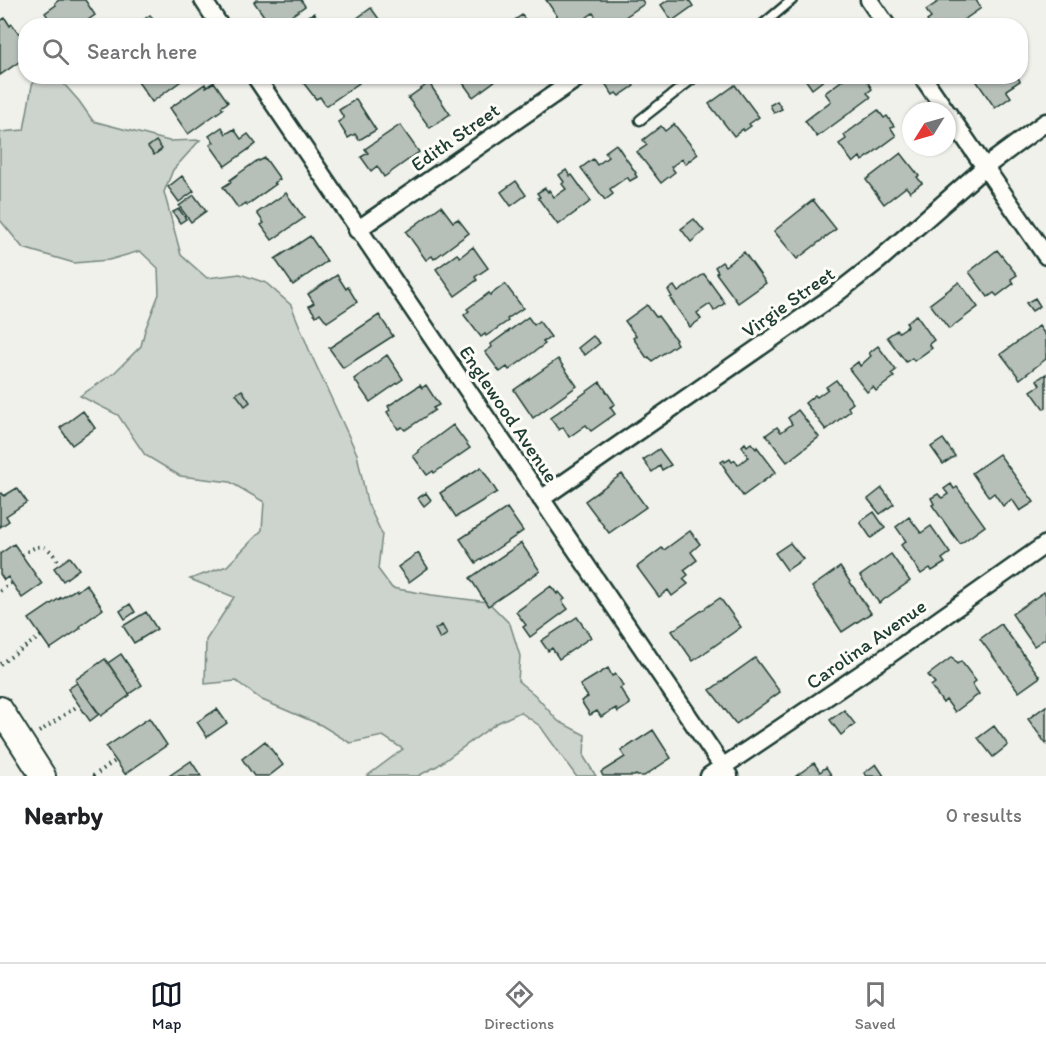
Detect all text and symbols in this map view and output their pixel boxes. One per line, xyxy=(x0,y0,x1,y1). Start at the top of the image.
search box xyxy=(18,18,1028,84)
icon: search xyxy=(39,35,72,68)
text: Search here xyxy=(87,38,197,65)
street label: Edith Street xyxy=(406,98,504,176)
north arrow xyxy=(902,102,956,156)
street label: Virgie Street xyxy=(737,261,839,343)
street label: Englewood Avenue xyxy=(454,341,564,487)
street label: Carolina Avenue xyxy=(801,594,931,694)
text: Nearby xyxy=(24,799,103,831)
text: 0 results xyxy=(946,803,1022,827)
tab: Map xyxy=(150,978,183,1033)
tab: Directions xyxy=(484,978,554,1033)
tab: Saved xyxy=(855,978,896,1033)

